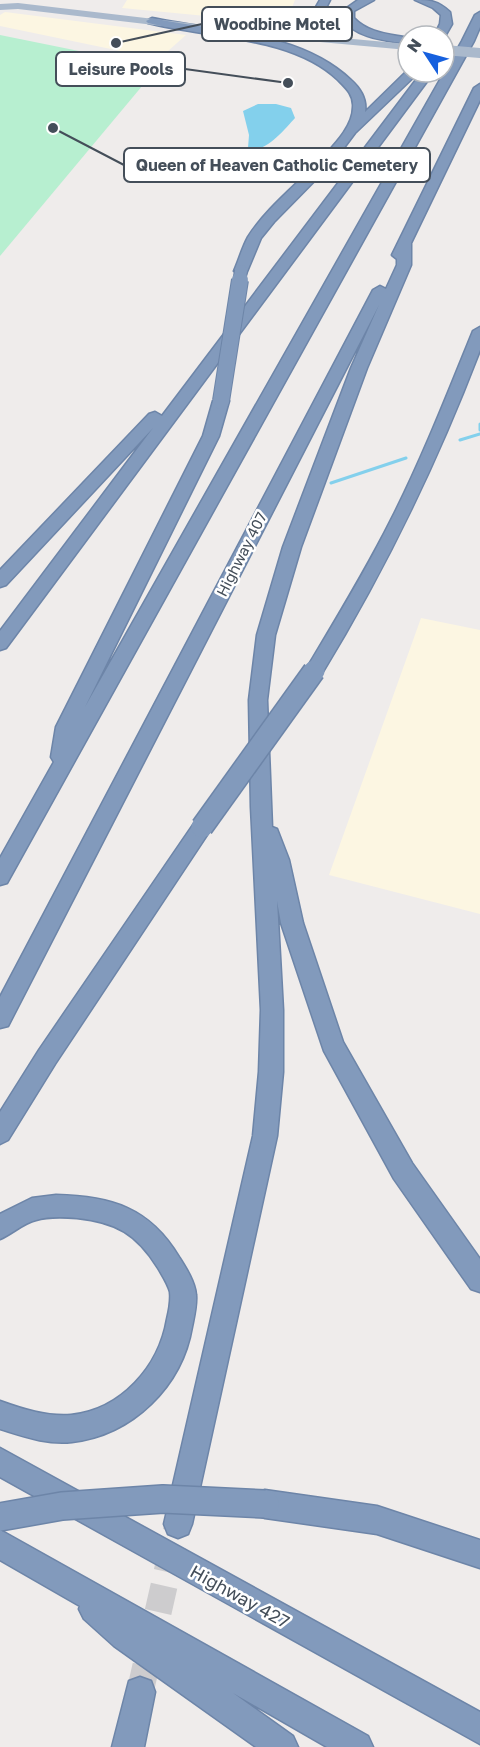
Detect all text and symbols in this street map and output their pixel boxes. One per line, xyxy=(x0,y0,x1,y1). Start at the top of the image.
callout: Woodbine Motel xyxy=(202,7,352,41)
text: Woodbine Motel xyxy=(214,14,341,34)
north arrow xyxy=(396,24,456,84)
text: N xyxy=(402,34,426,56)
callout: Leisure Pools xyxy=(56,52,185,86)
text: Leisure Pools xyxy=(69,59,174,79)
callout: Queen of Heaven Catholic Cemetery xyxy=(124,148,430,182)
text: Queen of Heaven Catholic Cemetery xyxy=(136,155,419,175)
street label: Highway 407 xyxy=(212,509,270,599)
street label: Highway 427 xyxy=(187,1560,293,1632)

